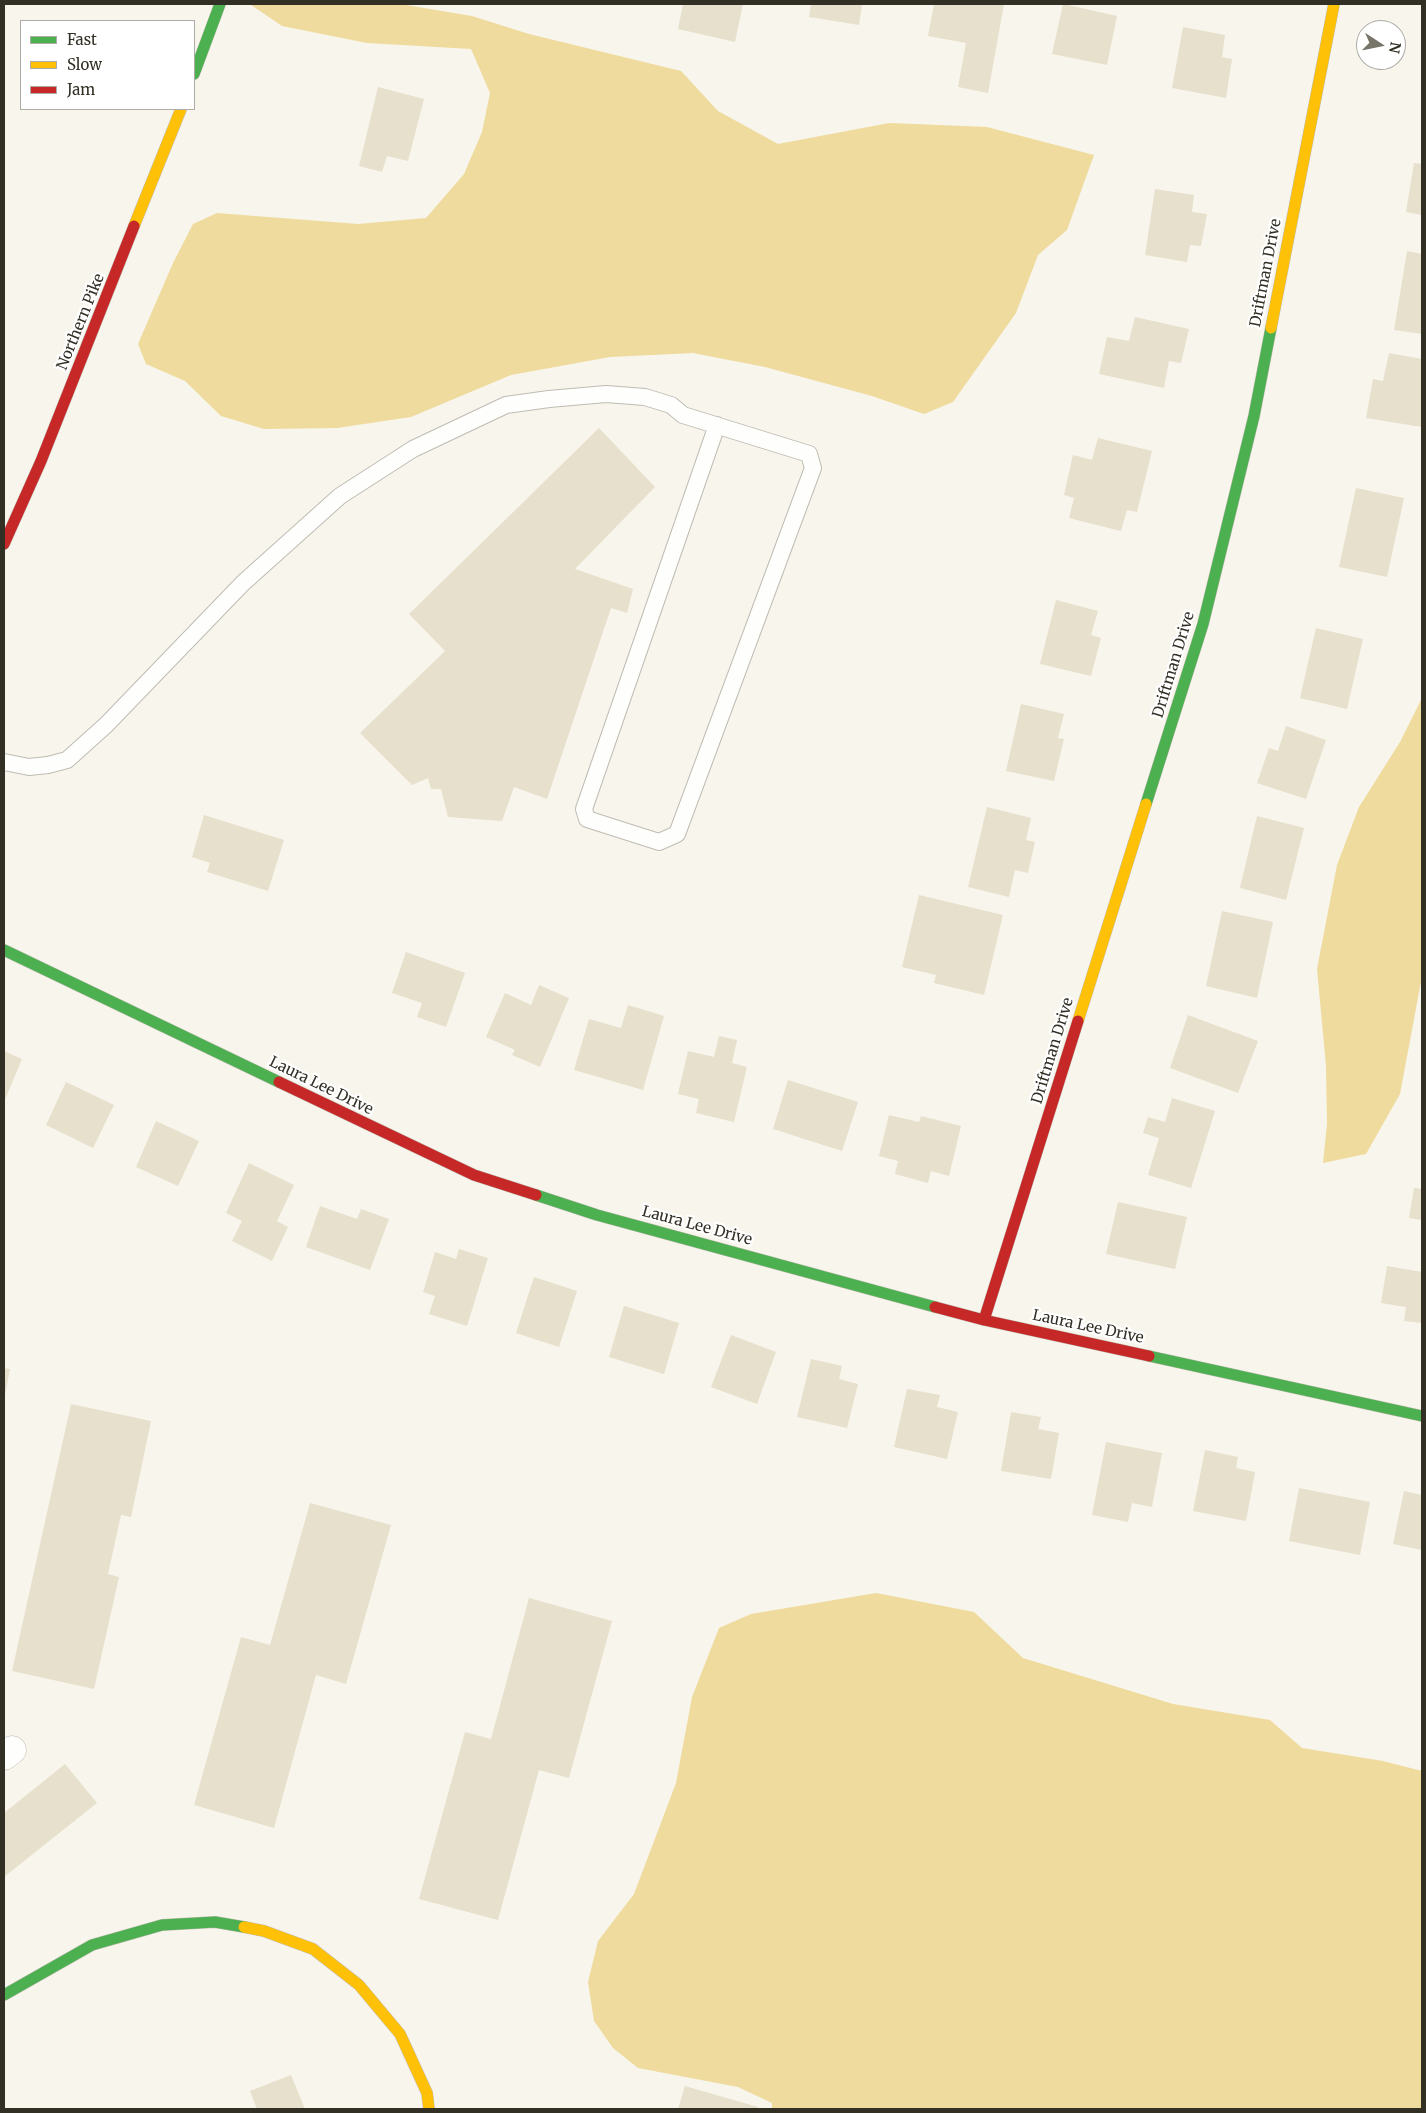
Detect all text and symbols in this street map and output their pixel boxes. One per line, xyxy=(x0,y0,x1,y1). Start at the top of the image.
legend xyxy=(20,20,195,110)
north arrow xyxy=(1356,20,1406,70)
text: Fast xyxy=(67,30,97,49)
text: N xyxy=(1385,41,1405,55)
text: Slow xyxy=(67,55,102,74)
text: Jam xyxy=(67,80,95,99)
street label: Driftman Drive xyxy=(1247,217,1285,329)
street label: Northern Pike xyxy=(54,271,108,373)
street label: Driftman Drive xyxy=(1149,610,1199,720)
street label: Driftman Drive xyxy=(1028,996,1078,1106)
street label: Laura Lee Drive xyxy=(266,1053,376,1119)
street label: Laura Lee Drive xyxy=(640,1203,754,1249)
street label: Laura Lee Drive xyxy=(1031,1306,1145,1348)

